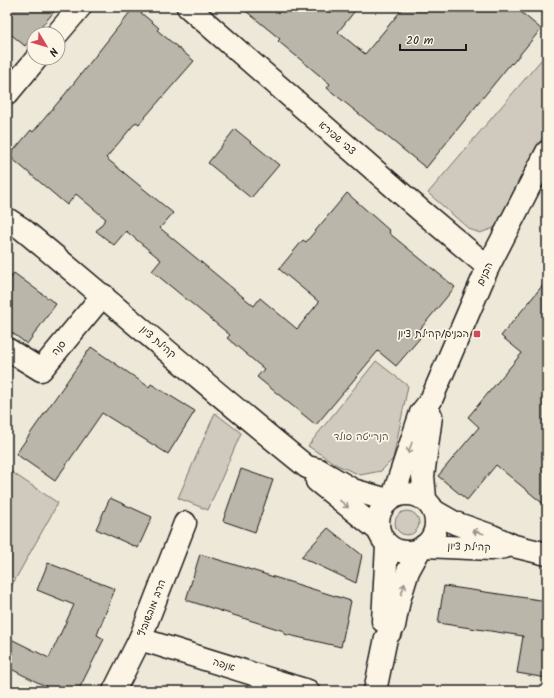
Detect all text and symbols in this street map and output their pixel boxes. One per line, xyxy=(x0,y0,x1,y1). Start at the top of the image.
north arrow xyxy=(26,26,66,66)
scale bar xyxy=(400,26,466,52)
text: 20 m xyxy=(406,31,434,50)
text: N xyxy=(44,43,62,60)
street label: צבי שפירא xyxy=(315,117,359,159)
street label: הבנים xyxy=(473,260,497,288)
street label: קהילת ציון xyxy=(136,322,180,362)
place label: הבנים/קהילת ציון xyxy=(398,326,469,342)
marker: הבנים/קהילת ציון xyxy=(472,329,482,339)
street label: סנה xyxy=(48,337,70,359)
park label: הנרייטה סולד xyxy=(333,429,389,445)
one-way arrow xyxy=(405,442,413,454)
one-way arrow xyxy=(339,499,349,508)
one-way arrow xyxy=(472,528,485,535)
street label: קהילת ציון xyxy=(447,538,491,556)
street label: הרב מובשוביץ xyxy=(134,577,170,639)
one-way arrow xyxy=(400,583,407,596)
street label: אנפה xyxy=(211,654,237,676)

